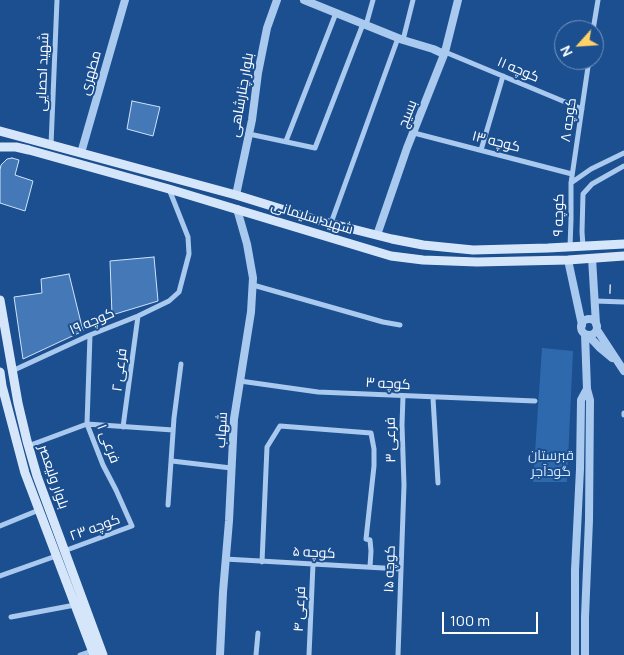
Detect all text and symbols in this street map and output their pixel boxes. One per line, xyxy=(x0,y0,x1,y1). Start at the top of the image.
north arrow xyxy=(554,20,604,70)
street label: شهید احصایی xyxy=(33,32,53,112)
text: N xyxy=(555,43,577,60)
street label: مطهری xyxy=(77,49,105,97)
street label: بلوار چنارشاهی xyxy=(226,52,258,138)
street label: کوچه ۱۱ xyxy=(494,54,542,86)
street label: کوچه ۸ xyxy=(558,97,580,143)
street label: بسیج xyxy=(395,98,421,130)
street label: کوچه ۱۳ xyxy=(470,128,522,156)
street label: کوچه ۹ xyxy=(550,193,568,237)
street label: شهید سلیمانی xyxy=(269,198,355,238)
street label: ۱ xyxy=(608,282,612,298)
street label: کوچه ۱۹ xyxy=(67,305,117,339)
street label: فرعی ۲ xyxy=(109,347,131,393)
street label: کوچه ۳ xyxy=(365,374,411,394)
street label: شهاب xyxy=(212,411,232,449)
street label: فرعی ۳ xyxy=(382,417,400,463)
street label: فرعی ۱ xyxy=(93,422,123,466)
street label: بلوار ولیعصر xyxy=(34,443,72,511)
park label: قبرستان گودآجر xyxy=(528,448,574,481)
street label: کوچه ۲۳ xyxy=(68,511,122,545)
street label: کوچه ۵ xyxy=(292,543,336,563)
street label: کوچه ۱۵ xyxy=(381,545,399,593)
street label: فرعی ۴ xyxy=(290,586,310,632)
scale bar xyxy=(444,602,540,634)
text: 100 m xyxy=(450,610,490,631)

